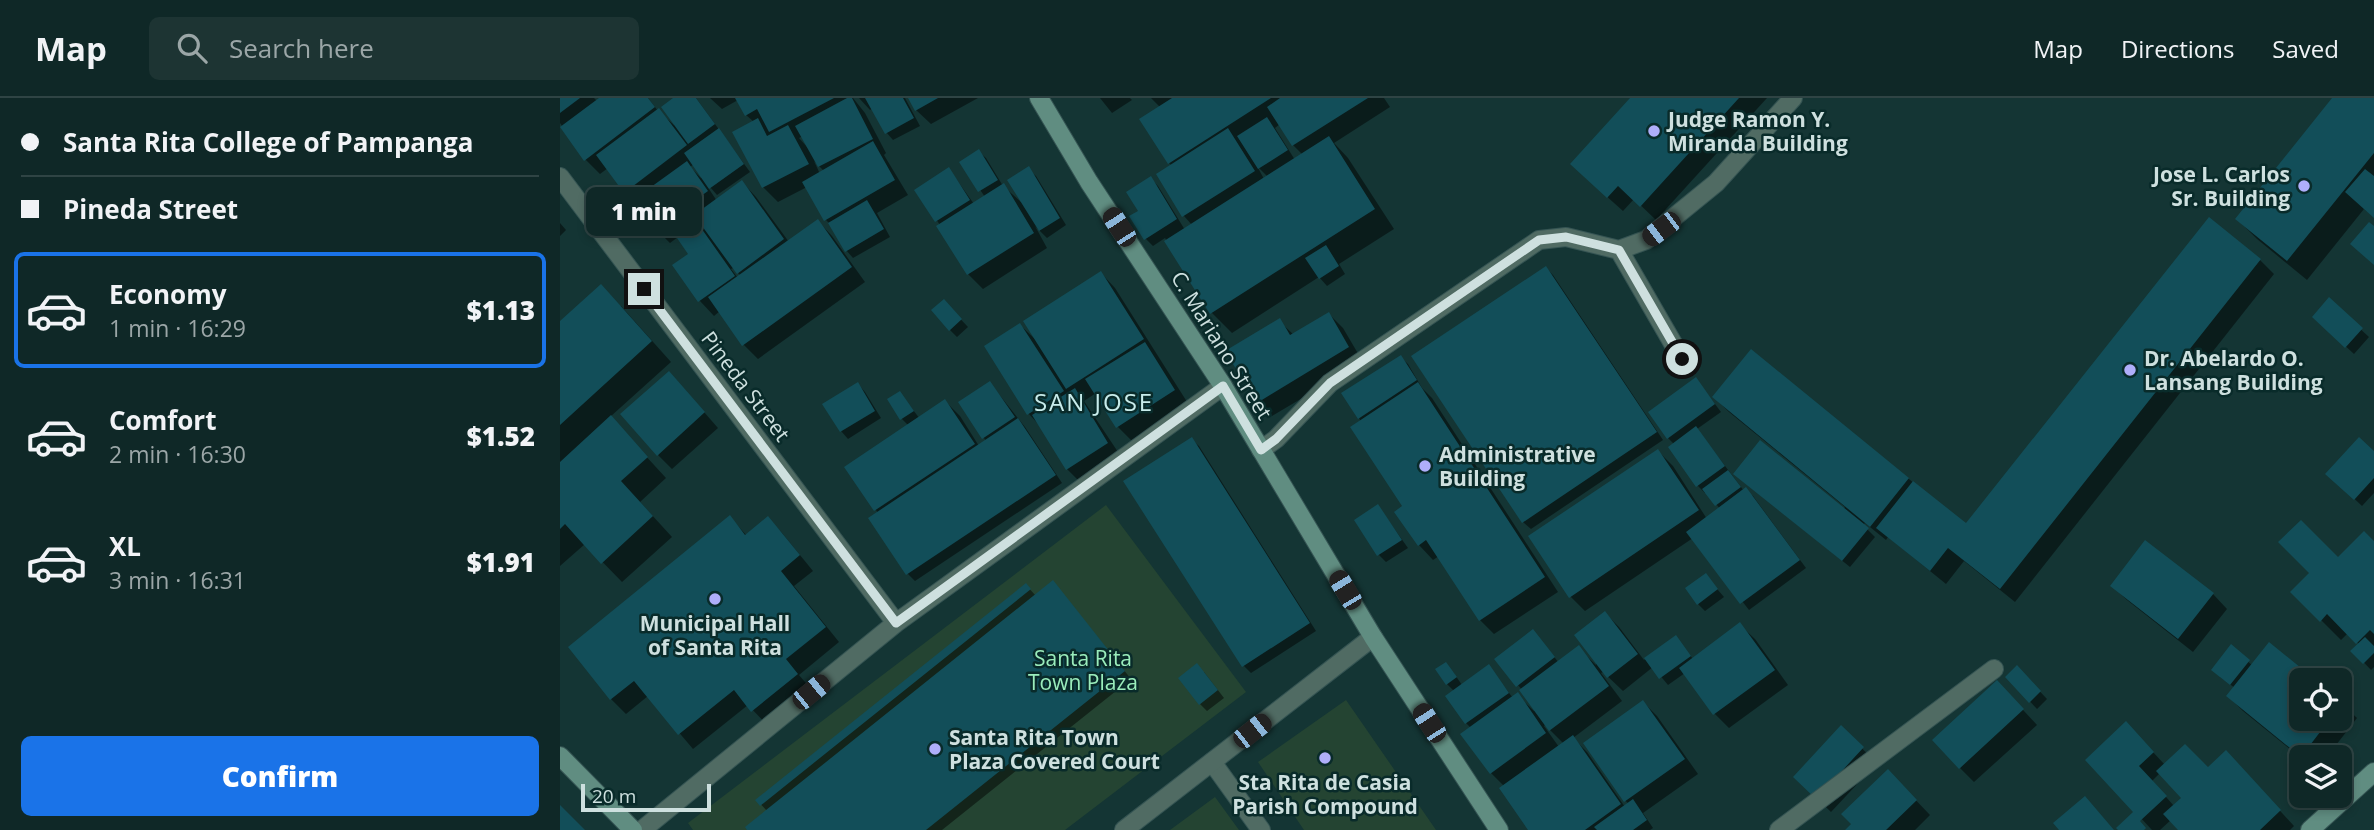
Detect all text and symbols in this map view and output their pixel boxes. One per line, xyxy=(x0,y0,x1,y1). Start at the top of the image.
search box xyxy=(149,17,639,80)
text: Map xyxy=(35,26,107,71)
icon: search xyxy=(173,29,211,67)
text: Search here xyxy=(229,30,374,66)
text: Map xyxy=(2033,32,2083,65)
text: Directions xyxy=(2121,32,2234,65)
text: Saved xyxy=(2272,32,2339,65)
place label: Judge Ramon Y. Miranda Building xyxy=(1666,105,1848,157)
marker: Judge Ramon Y. Miranda Building xyxy=(1646,123,1662,139)
text: Santa Rita College of Pampanga xyxy=(63,124,474,160)
place label: Jose L. Carlos Sr. Building xyxy=(2151,160,2290,212)
marker: Jose L. Carlos Sr. Building xyxy=(2296,178,2312,194)
callout: 1 min xyxy=(586,188,702,236)
text: Pineda Street xyxy=(63,191,238,227)
text: 1 min xyxy=(611,195,677,227)
car xyxy=(1099,204,1140,250)
car xyxy=(1638,208,1685,250)
street label: C. Mariano Street xyxy=(1165,266,1279,424)
route end xyxy=(628,273,660,305)
text: Economy xyxy=(109,276,227,312)
icon: car xyxy=(25,279,88,342)
text: $1.13 xyxy=(467,292,535,328)
text: 1 min · 16:29 xyxy=(109,312,246,344)
street label: Pineda Street xyxy=(695,325,797,447)
route start xyxy=(1666,343,1698,375)
place label: Dr. Abelardo O. Lansang Building xyxy=(2144,344,2323,396)
marker: Dr. Abelardo O. Lansang Building xyxy=(2122,362,2138,378)
district label: SAN JOSE xyxy=(1034,385,1154,418)
text: Comfort xyxy=(109,402,216,438)
icon: car xyxy=(25,405,88,468)
text: $1.52 xyxy=(467,418,535,454)
text: 2 min · 16:30 xyxy=(109,438,246,470)
place label: Administrative Building xyxy=(1439,440,1596,492)
marker: Administrative Building xyxy=(1417,458,1433,474)
text: XL xyxy=(109,528,141,564)
icon: car xyxy=(25,531,88,594)
text: $1.91 xyxy=(467,544,535,580)
text: 3 min · 16:31 xyxy=(109,564,246,596)
car xyxy=(1326,567,1365,613)
marker: Municipal Hall of Santa Rita xyxy=(707,591,723,607)
place label: Municipal Hall of Santa Rita xyxy=(640,609,790,661)
park label: Santa Rita Town Plaza xyxy=(1028,644,1138,696)
map controls xyxy=(2289,668,2352,808)
button: locate xyxy=(2289,668,2352,731)
car xyxy=(789,671,834,713)
car xyxy=(1409,700,1450,746)
car xyxy=(1229,710,1276,752)
place label: Santa Rita Town Plaza Covered Court xyxy=(949,723,1160,775)
button: Confirm xyxy=(21,736,539,816)
marker: Santa Rita Town Plaza Covered Court xyxy=(927,741,943,757)
button: layers xyxy=(2289,745,2352,808)
marker: Sta Rita de Casia Parish Compound xyxy=(1317,750,1333,766)
place label: Sta Rita de Casia Parish Compound xyxy=(1232,768,1418,820)
scale bar xyxy=(581,781,710,813)
text: 20 m xyxy=(592,783,636,809)

